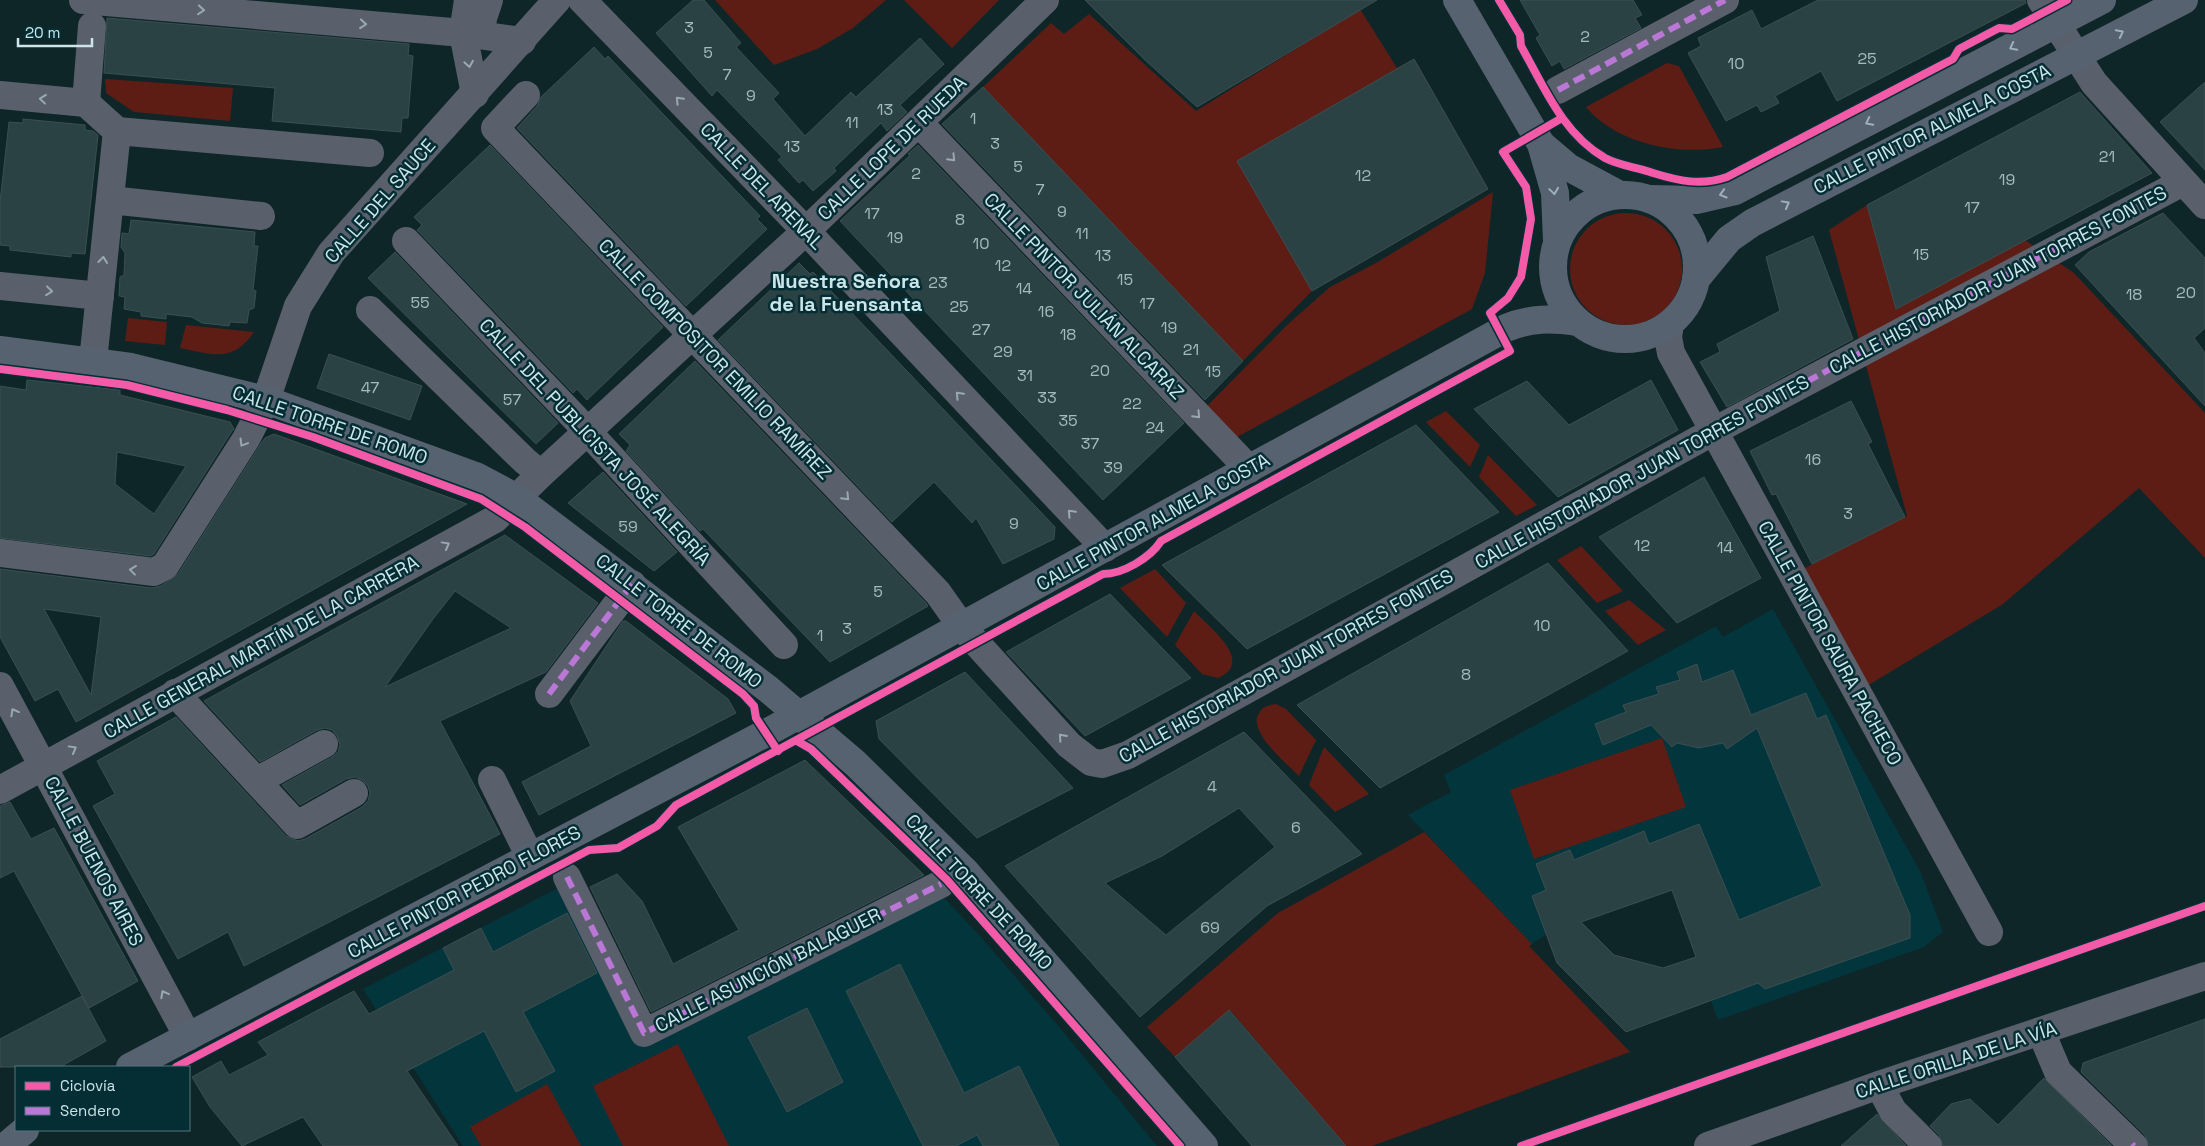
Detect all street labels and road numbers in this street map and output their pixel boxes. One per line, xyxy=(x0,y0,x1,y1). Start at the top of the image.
street label: CALLE PINTOR ALMELA COSTA xyxy=(1809,58,2055,200)
street label: CALLE LOPE DE RUEDA xyxy=(812,70,972,226)
street label: CALLE DEL ARENAL xyxy=(695,117,829,255)
street label: CALLE DEL SAUCE xyxy=(319,133,441,269)
street label: CALLE HISTORIADOR JUAN TORRES FONTES xyxy=(1825,180,2171,380)
street label: CALLE PINTOR JULIÁN ALCARAZ xyxy=(978,187,1190,405)
street label: CALLE COMPOSITOR EMILIO RAMÍREZ xyxy=(593,233,837,485)
street label: CALLE DEL PUBLICISTA JOSÉ ALEGRÍA xyxy=(474,313,716,571)
street label: CALLE HISTORIADOR JUAN TORRES FONTES xyxy=(1470,369,1814,575)
street label: CALLE TORRE DE ROMO xyxy=(229,380,431,470)
street label: CALLE PINTOR ALMELA COSTA xyxy=(1032,447,1274,597)
street label: CALLE PINTOR SAURA PACHECO xyxy=(1752,516,1908,770)
street label: CALLE TORRE DE ROMO xyxy=(591,548,767,694)
street label: CALLE GENERAL MARTÍN DE LA CARRERA xyxy=(99,550,423,744)
street label: CALLE HISTORIADOR JUAN TORRES FONTES xyxy=(1114,563,1458,769)
street label: CALLE BUENOS AIRES xyxy=(39,772,149,950)
street label: CALLE TORRE DE ROMO xyxy=(900,809,1058,975)
street label: CALLE PINTOR PEDRO FLORES xyxy=(343,820,585,964)
street label: CALLE ASUNCIÓN BALAGUER xyxy=(651,902,885,1038)
street label: CALLE ORILLA DE LA VÍA xyxy=(1852,1016,2060,1104)

